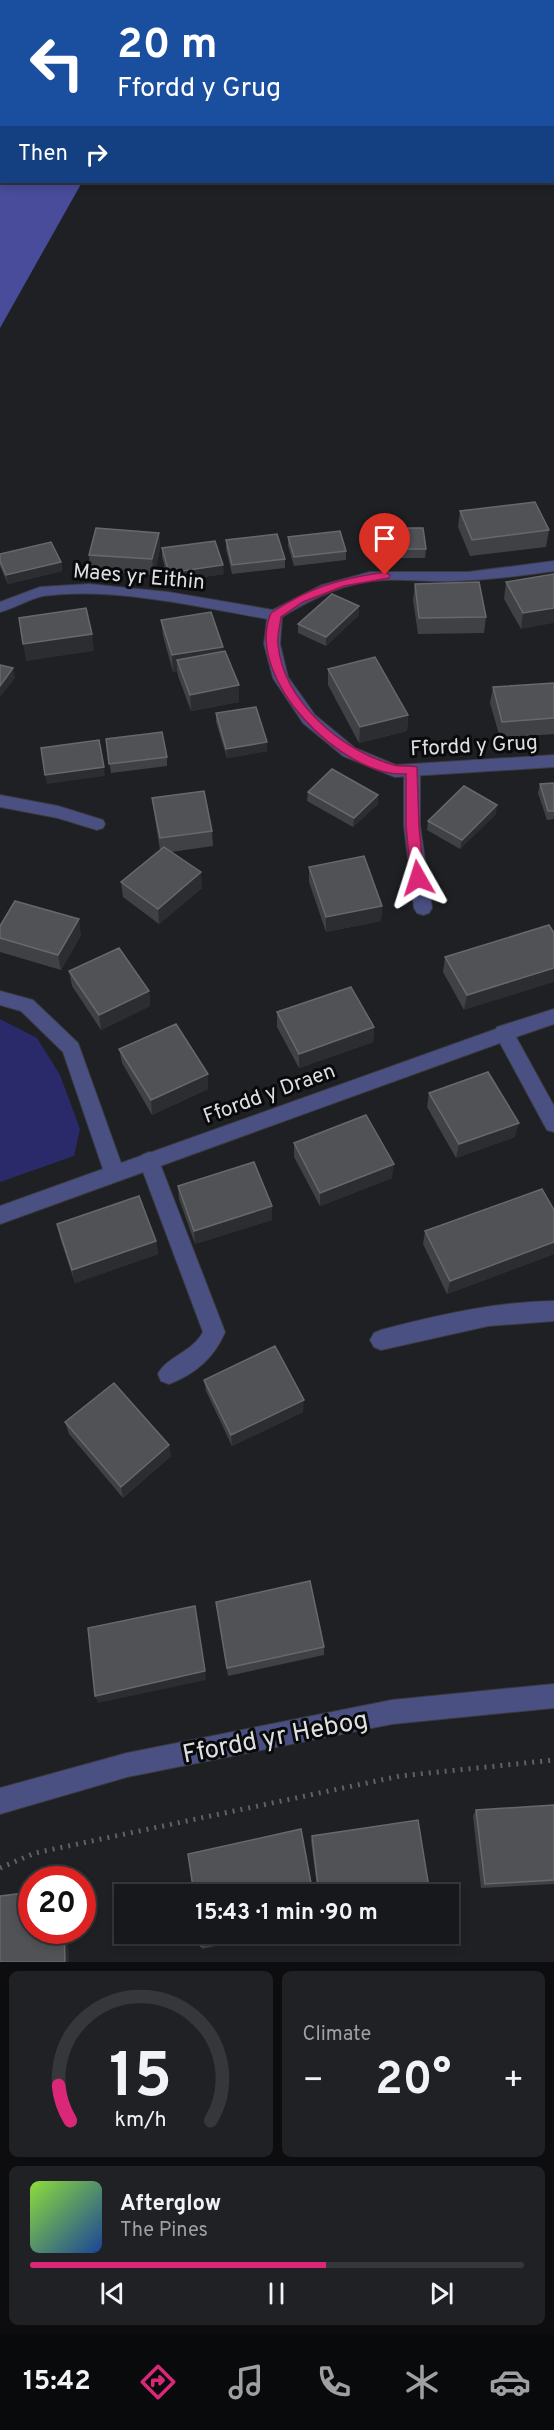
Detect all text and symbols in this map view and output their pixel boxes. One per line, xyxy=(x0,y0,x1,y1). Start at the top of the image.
text: 20 m xyxy=(117,20,218,73)
icon: left xyxy=(18,24,96,102)
text: Ffordd y Grug xyxy=(117,72,281,106)
icon: right xyxy=(80,138,113,171)
text: Then xyxy=(18,141,68,168)
pin xyxy=(359,513,410,575)
icon: arrive xyxy=(368,522,401,555)
street label: Maes yr Eithin xyxy=(72,558,206,597)
street label: Ffordd y Grug xyxy=(410,730,539,763)
position arrow xyxy=(386,846,450,910)
street label: Ffordd y Draen xyxy=(200,1058,339,1131)
street label: Ffordd yr Hebog xyxy=(180,1704,371,1773)
speed limit sign: 20 xyxy=(18,1866,96,1944)
text: 15:43 · 1 min · 90 m xyxy=(195,1900,378,1927)
text: Climate xyxy=(303,2022,371,2048)
text: 15 xyxy=(109,2040,172,2119)
text: 20° xyxy=(375,2053,451,2110)
text: − xyxy=(303,2061,324,2103)
text: + xyxy=(503,2061,524,2103)
text: km/h xyxy=(115,2107,167,2134)
text: Afterglow xyxy=(120,2191,221,2218)
text: The Pines xyxy=(120,2218,208,2244)
icon: previous xyxy=(96,2277,129,2310)
icon: pause xyxy=(260,2277,293,2310)
icon: next xyxy=(425,2277,458,2310)
icon: directions xyxy=(137,2361,179,2403)
icon: music xyxy=(225,2361,267,2403)
icon: phone xyxy=(313,2361,355,2403)
icon: climate xyxy=(401,2361,443,2403)
icon: car xyxy=(489,2361,531,2403)
text: 15:42 xyxy=(23,2365,91,2399)

